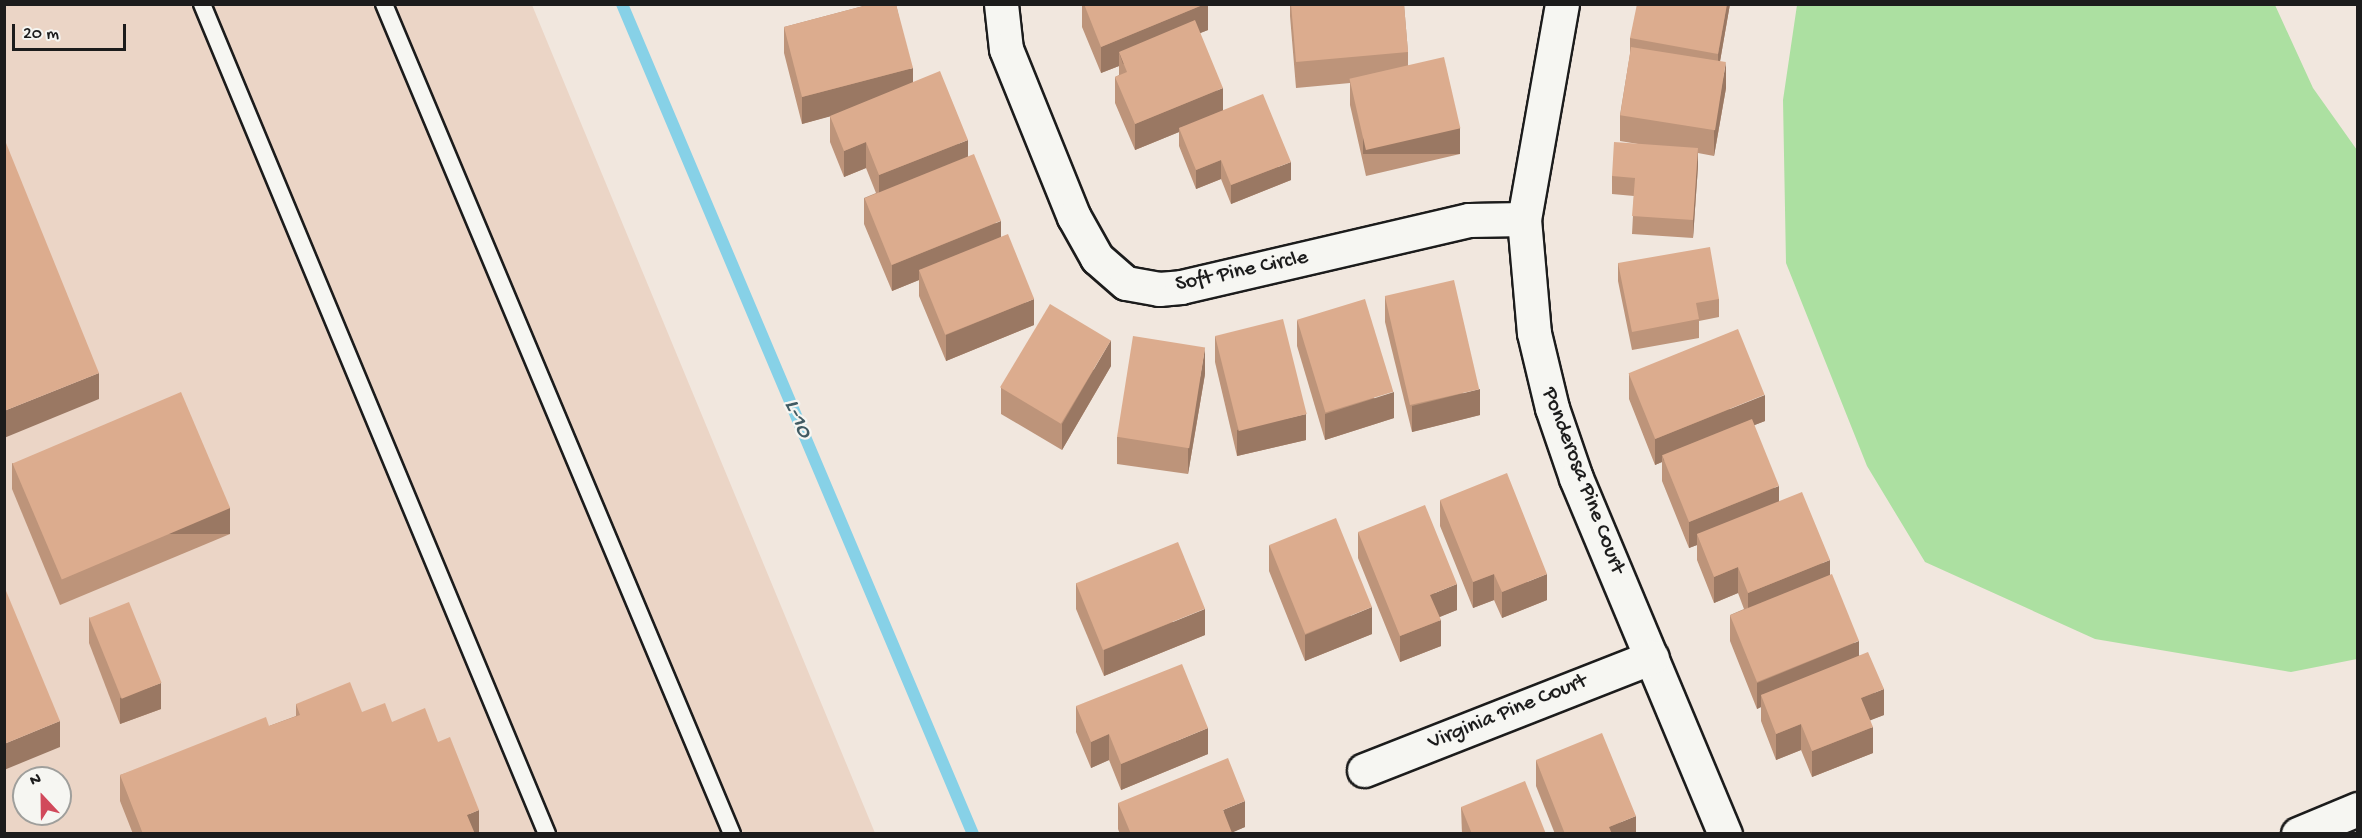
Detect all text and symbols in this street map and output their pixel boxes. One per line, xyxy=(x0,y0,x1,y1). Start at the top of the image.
scale bar xyxy=(15,12,129,50)
text: 20 m xyxy=(23,24,59,45)
street label: Soft Pine Circle xyxy=(1173,245,1311,299)
street label: Ponderosa Pine Court xyxy=(1534,384,1630,578)
water label: L-10 xyxy=(776,395,818,443)
street label: Virginia Pine Court xyxy=(1425,669,1591,757)
north arrow xyxy=(12,766,72,826)
text: N xyxy=(27,770,44,791)

